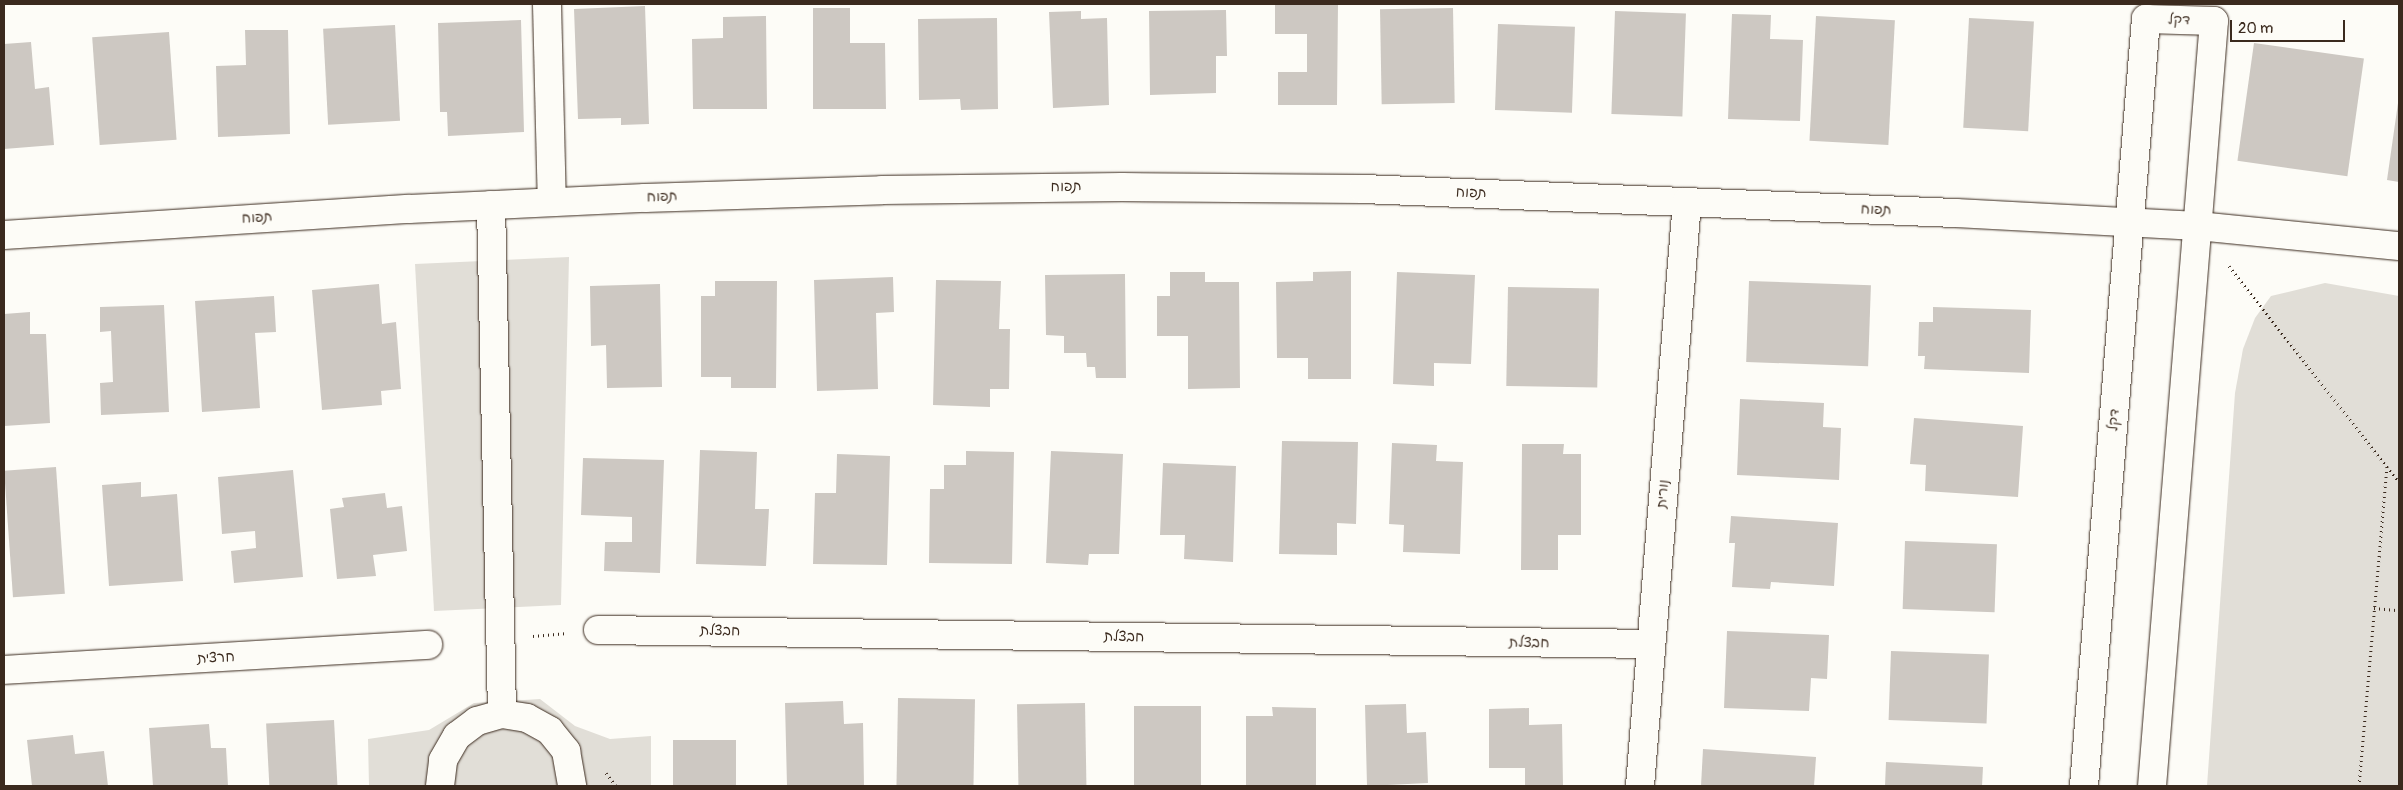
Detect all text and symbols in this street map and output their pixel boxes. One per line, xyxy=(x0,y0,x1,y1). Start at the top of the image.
scale bar xyxy=(2233,10,2348,42)
street label: דקל xyxy=(2168,11,2190,29)
text: 20 m xyxy=(2238,19,2273,38)
street label: תפוח xyxy=(1050,178,1082,196)
street label: תפוח xyxy=(1455,184,1487,202)
street label: תפוח xyxy=(646,188,678,206)
street label: תפוח xyxy=(1860,201,1892,219)
street label: תפוח xyxy=(241,209,273,227)
street label: דקל xyxy=(2105,408,2123,432)
street label: נורית xyxy=(1653,479,1673,509)
street label: חבצלת xyxy=(700,622,740,640)
street label: חבצלת xyxy=(1104,628,1144,646)
street label: חבצלת xyxy=(1509,634,1549,652)
street label: חרצית xyxy=(197,649,235,667)

